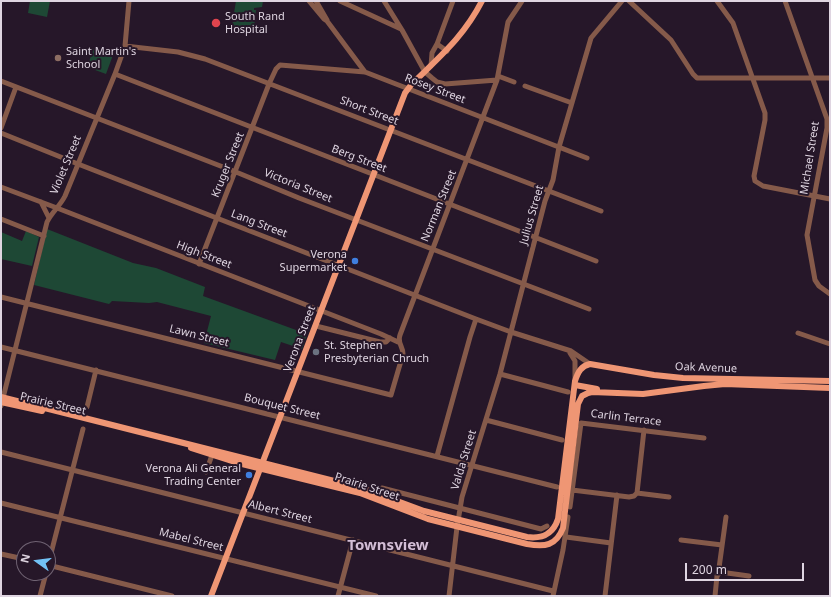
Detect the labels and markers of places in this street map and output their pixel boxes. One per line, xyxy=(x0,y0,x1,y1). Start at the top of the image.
place label: South Rand Hospital xyxy=(225,10,285,36)
marker: South Rand Hospital xyxy=(210,17,222,29)
place label: Saint Martin's School xyxy=(66,45,136,71)
marker: Saint Martin's School xyxy=(53,53,63,63)
place label: Verona Supermarket xyxy=(280,248,347,274)
marker: Verona Supermarket xyxy=(350,256,360,266)
place label: St. Stephen Presbyterian Chruch xyxy=(324,339,429,365)
marker: St. Stephen Presbyterian Chruch xyxy=(311,347,321,357)
place label: Verona Ali General Trading Center xyxy=(145,462,241,488)
marker: Verona Ali General Trading Center xyxy=(244,470,254,480)

